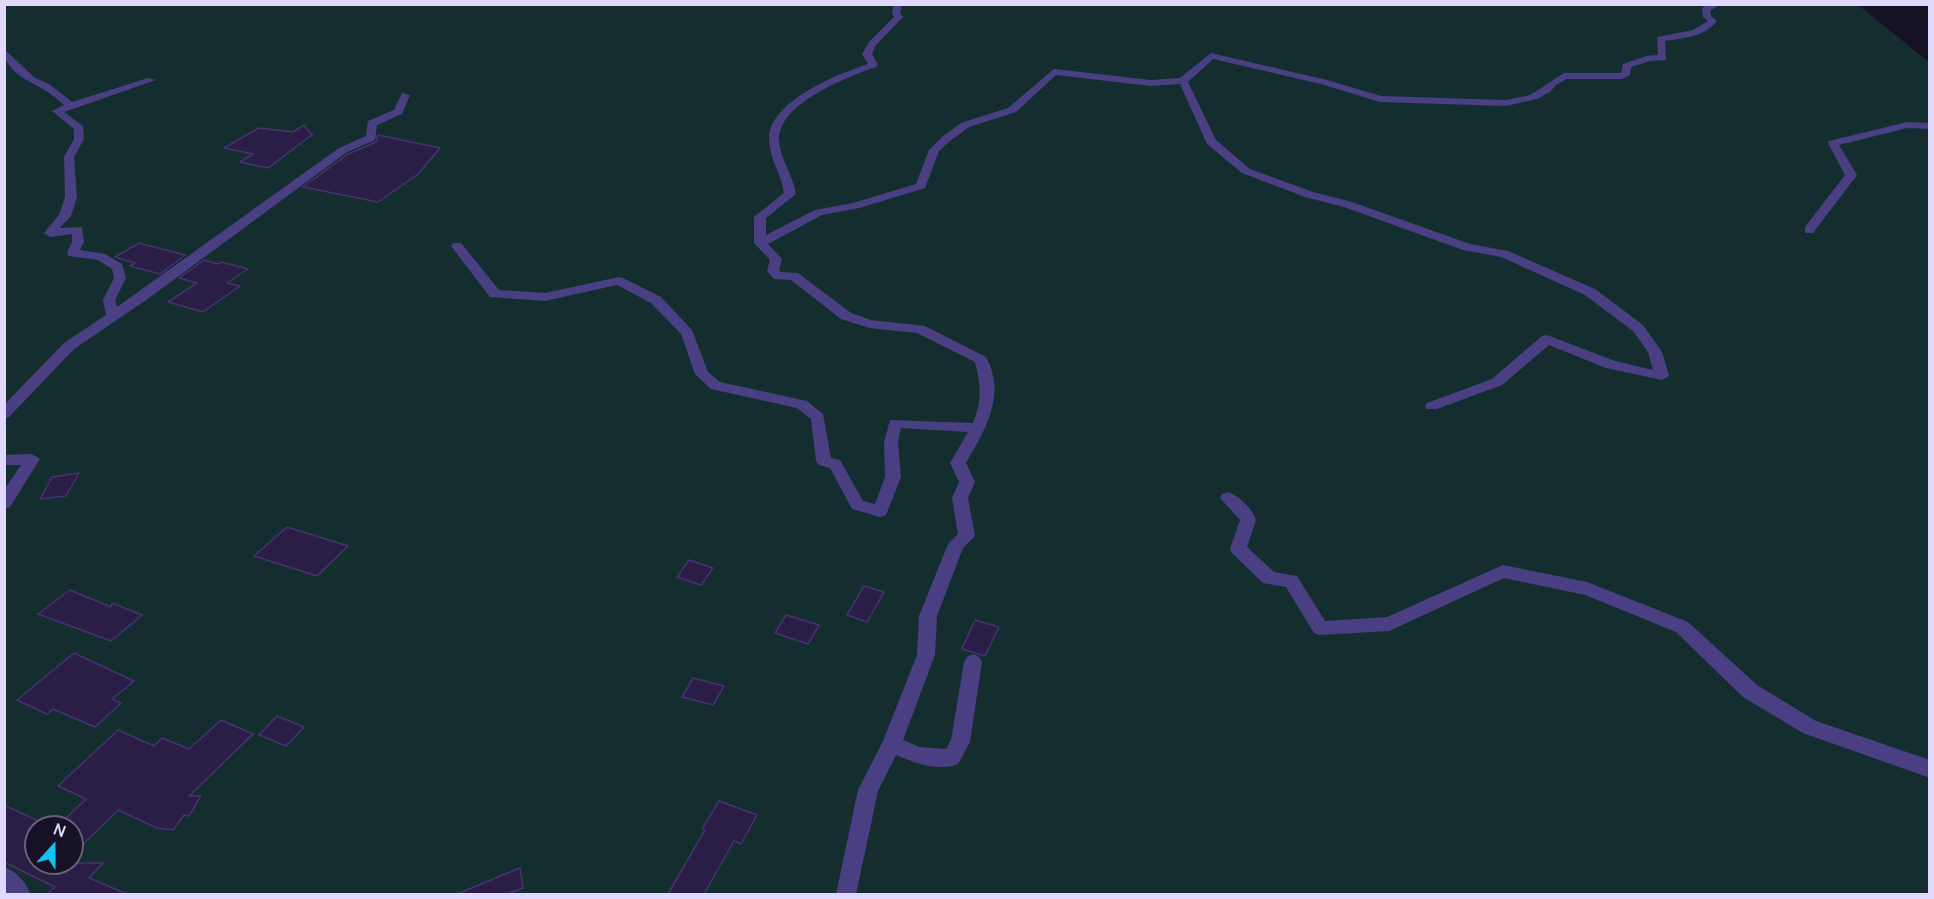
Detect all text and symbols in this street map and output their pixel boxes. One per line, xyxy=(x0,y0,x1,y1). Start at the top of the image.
north arrow xyxy=(24,815,84,875)
text: N xyxy=(50,818,69,842)

